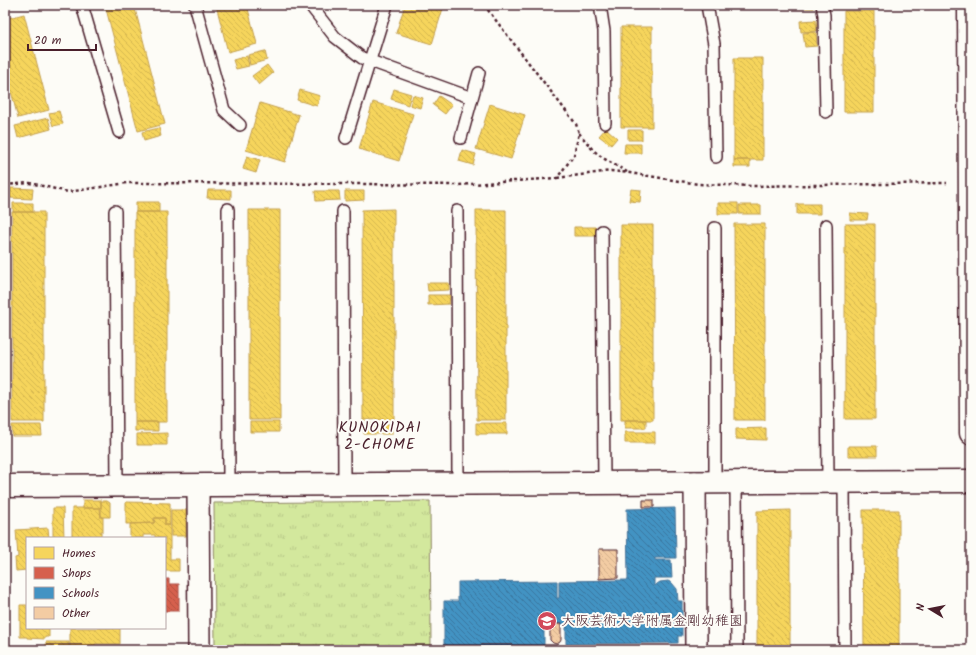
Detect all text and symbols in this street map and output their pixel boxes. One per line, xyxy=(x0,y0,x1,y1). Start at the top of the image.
scale bar xyxy=(28,26,96,52)
text: 20 m xyxy=(34,31,62,50)
district label: KUNOKIDAI 2-CHOME xyxy=(338,416,422,457)
legend xyxy=(26,537,166,629)
text: Homes xyxy=(62,544,96,563)
text: Shops xyxy=(62,564,91,583)
text: Schools xyxy=(62,584,99,603)
north arrow xyxy=(910,589,950,629)
text: N xyxy=(912,602,931,612)
text: Other xyxy=(62,604,91,623)
school or university icon: 大阪芸術大学附属金剛幼稚園 xyxy=(536,610,558,632)
place label: 大阪芸術大学附属金剛幼稚園 xyxy=(561,610,743,632)

